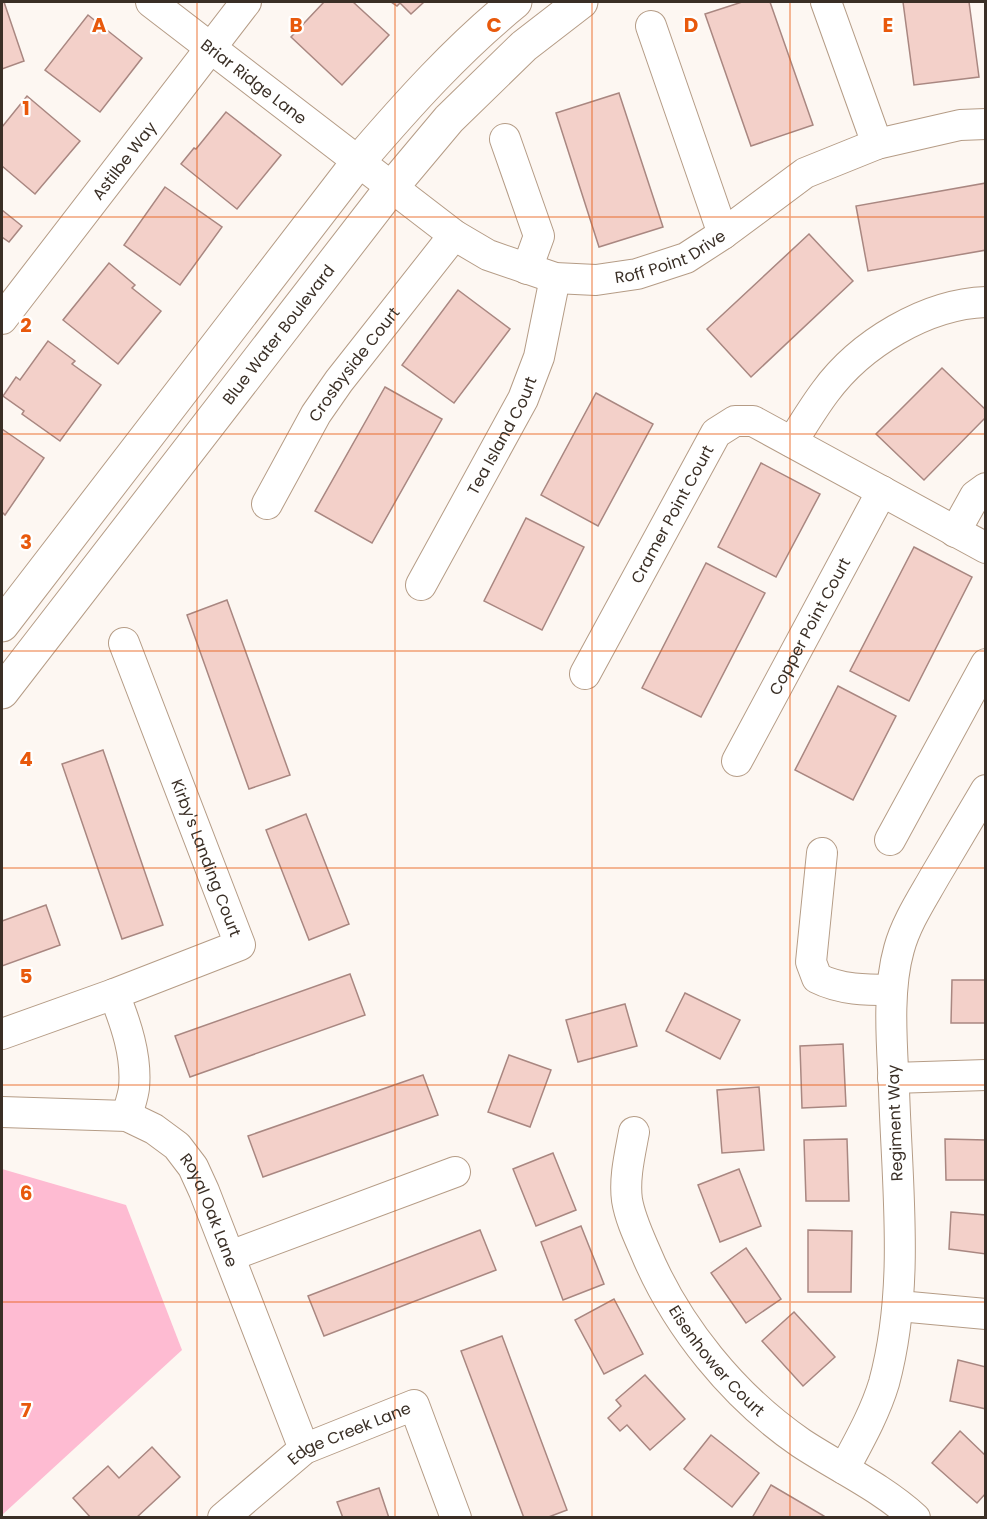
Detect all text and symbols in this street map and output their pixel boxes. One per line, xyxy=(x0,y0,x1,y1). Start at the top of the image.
text: A xyxy=(92,11,107,39)
text: B xyxy=(289,11,303,39)
text: C xyxy=(486,11,502,39)
text: D xyxy=(684,11,698,39)
text: E xyxy=(883,11,893,39)
street label: Briar Ridge Lane xyxy=(196,33,312,129)
text: 1 xyxy=(22,94,30,122)
street label: Astilbe Way xyxy=(86,117,162,205)
street label: Roff Point Drive xyxy=(613,224,730,289)
street label: Blue Water Boulevard xyxy=(217,259,340,409)
street label: Crosbyside Court xyxy=(303,302,405,426)
text: 2 xyxy=(20,311,32,339)
street label: Tea Island Court xyxy=(461,373,542,499)
street label: Cramer Point Court xyxy=(625,441,719,587)
text: 3 xyxy=(20,528,32,556)
street label: Copper Point Court xyxy=(763,553,856,699)
text: 4 xyxy=(19,745,33,773)
street label: Kirby's Landing Court xyxy=(166,775,247,940)
text: 5 xyxy=(20,962,33,990)
street label: Regiment Way xyxy=(881,1064,909,1182)
street label: Royal Oak Lane xyxy=(175,1148,244,1270)
text: 6 xyxy=(20,1179,32,1207)
street label: Eisenhower Court xyxy=(664,1301,770,1422)
text: 7 xyxy=(21,1396,32,1424)
street label: Edge Creek Lane xyxy=(282,1396,414,1470)

